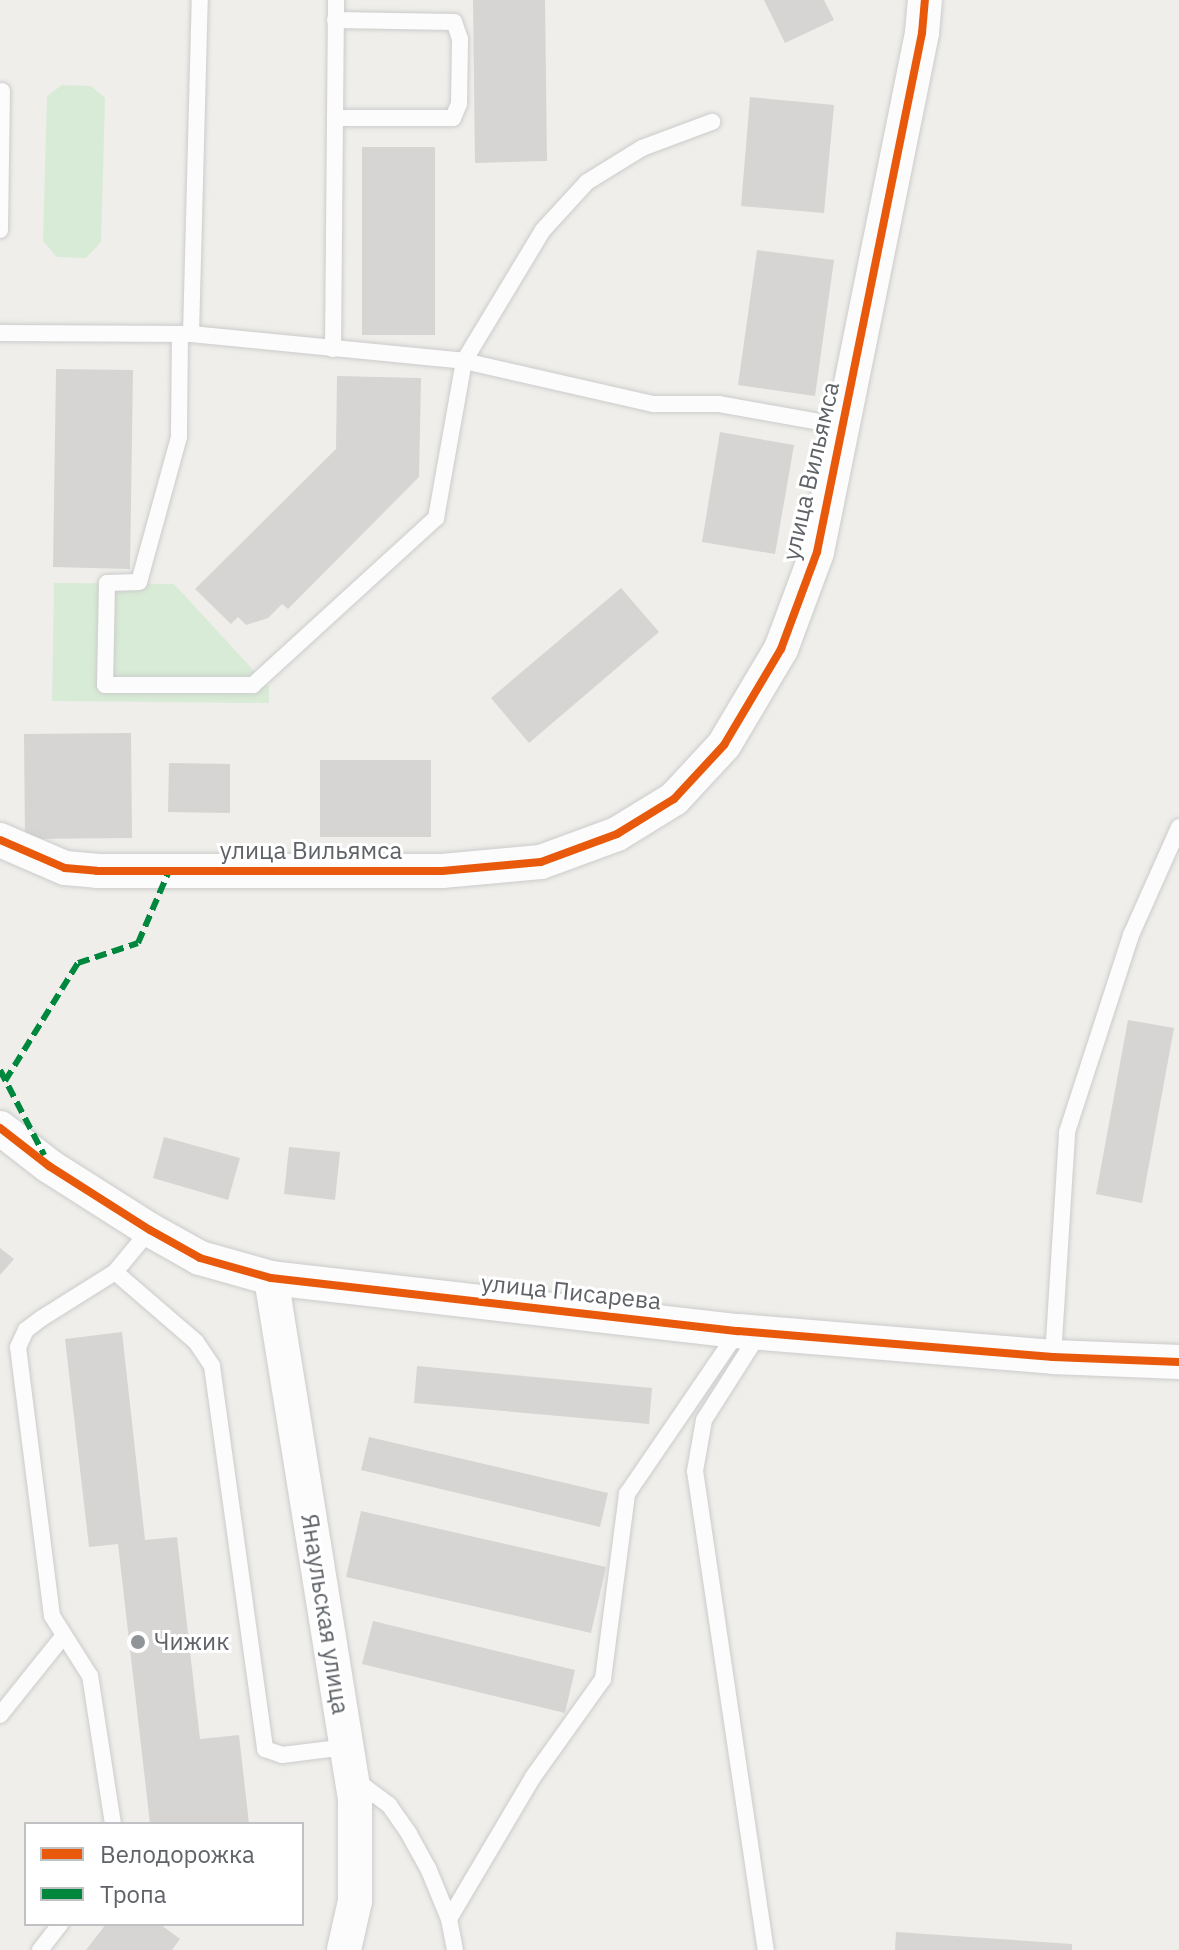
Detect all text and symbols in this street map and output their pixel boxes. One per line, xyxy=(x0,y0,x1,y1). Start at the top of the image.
street label: улица Вильямса xyxy=(776,379,846,563)
street label: улица Вильямса xyxy=(220,837,402,865)
street label: улица Писарева xyxy=(480,1268,662,1316)
street label: Янаульская улица xyxy=(295,1512,355,1716)
place label: Чижик xyxy=(154,1628,229,1656)
marker: Чижик xyxy=(129,1633,147,1651)
legend xyxy=(24,1822,304,1926)
text: Велодорожка xyxy=(100,1838,255,1870)
text: Тропа xyxy=(100,1878,167,1910)

